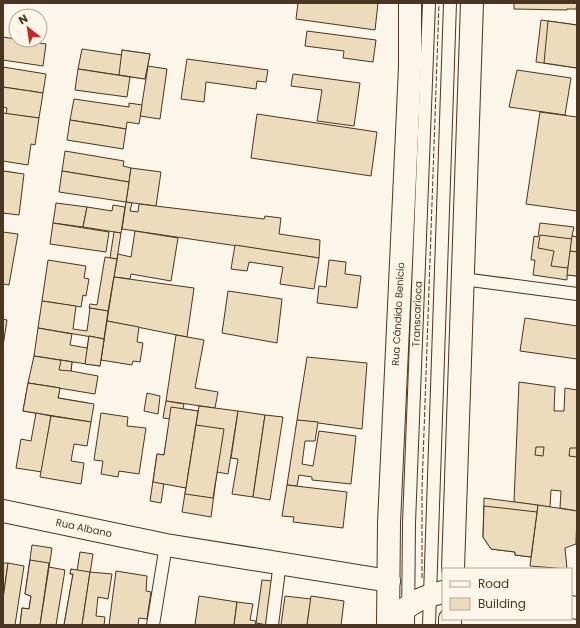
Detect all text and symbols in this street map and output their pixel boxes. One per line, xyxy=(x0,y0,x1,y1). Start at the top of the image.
north arrow xyxy=(8,8,48,48)
text: N xyxy=(15,10,31,28)
street label: Rua Cândido Benício xyxy=(388,262,408,366)
street label: Transcarioca xyxy=(408,281,426,347)
street label: Rua Albano xyxy=(54,515,114,541)
legend xyxy=(442,568,572,620)
text: Road xyxy=(478,575,509,592)
text: Building xyxy=(478,595,526,612)

